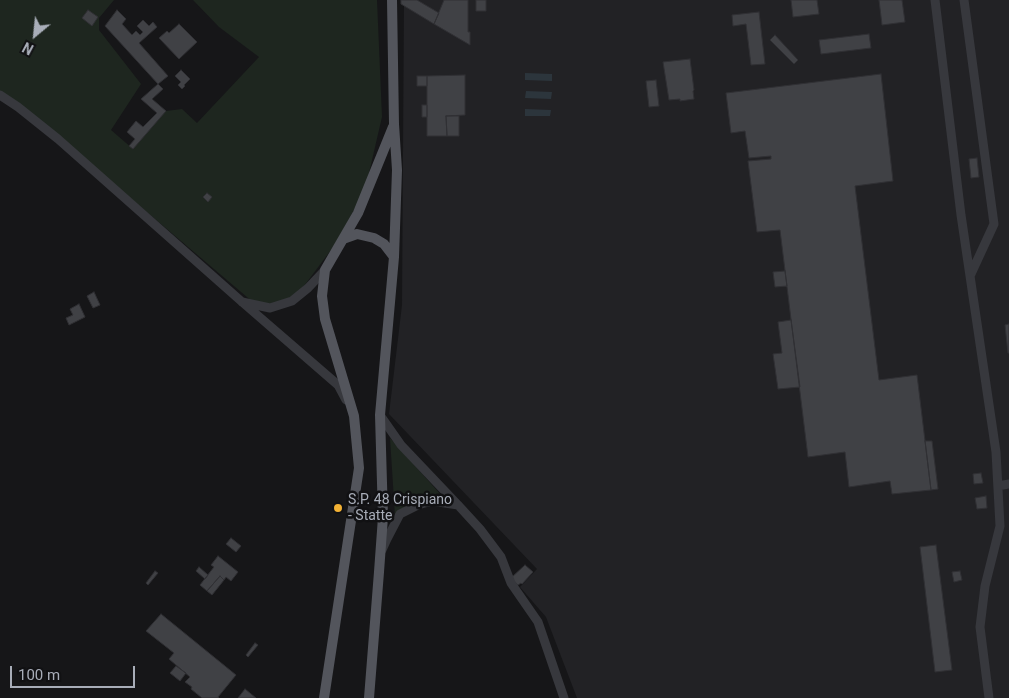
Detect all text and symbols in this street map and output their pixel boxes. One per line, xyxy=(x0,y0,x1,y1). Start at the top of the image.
north arrow xyxy=(10,10,60,60)
text: N xyxy=(20,39,36,58)
place label: S.P. 48 Crispiano - Statte xyxy=(348,492,452,524)
marker: S.P. 48 Crispiano - Statte xyxy=(332,502,344,514)
scale bar xyxy=(12,656,138,688)
text: 100 m xyxy=(18,666,60,684)

